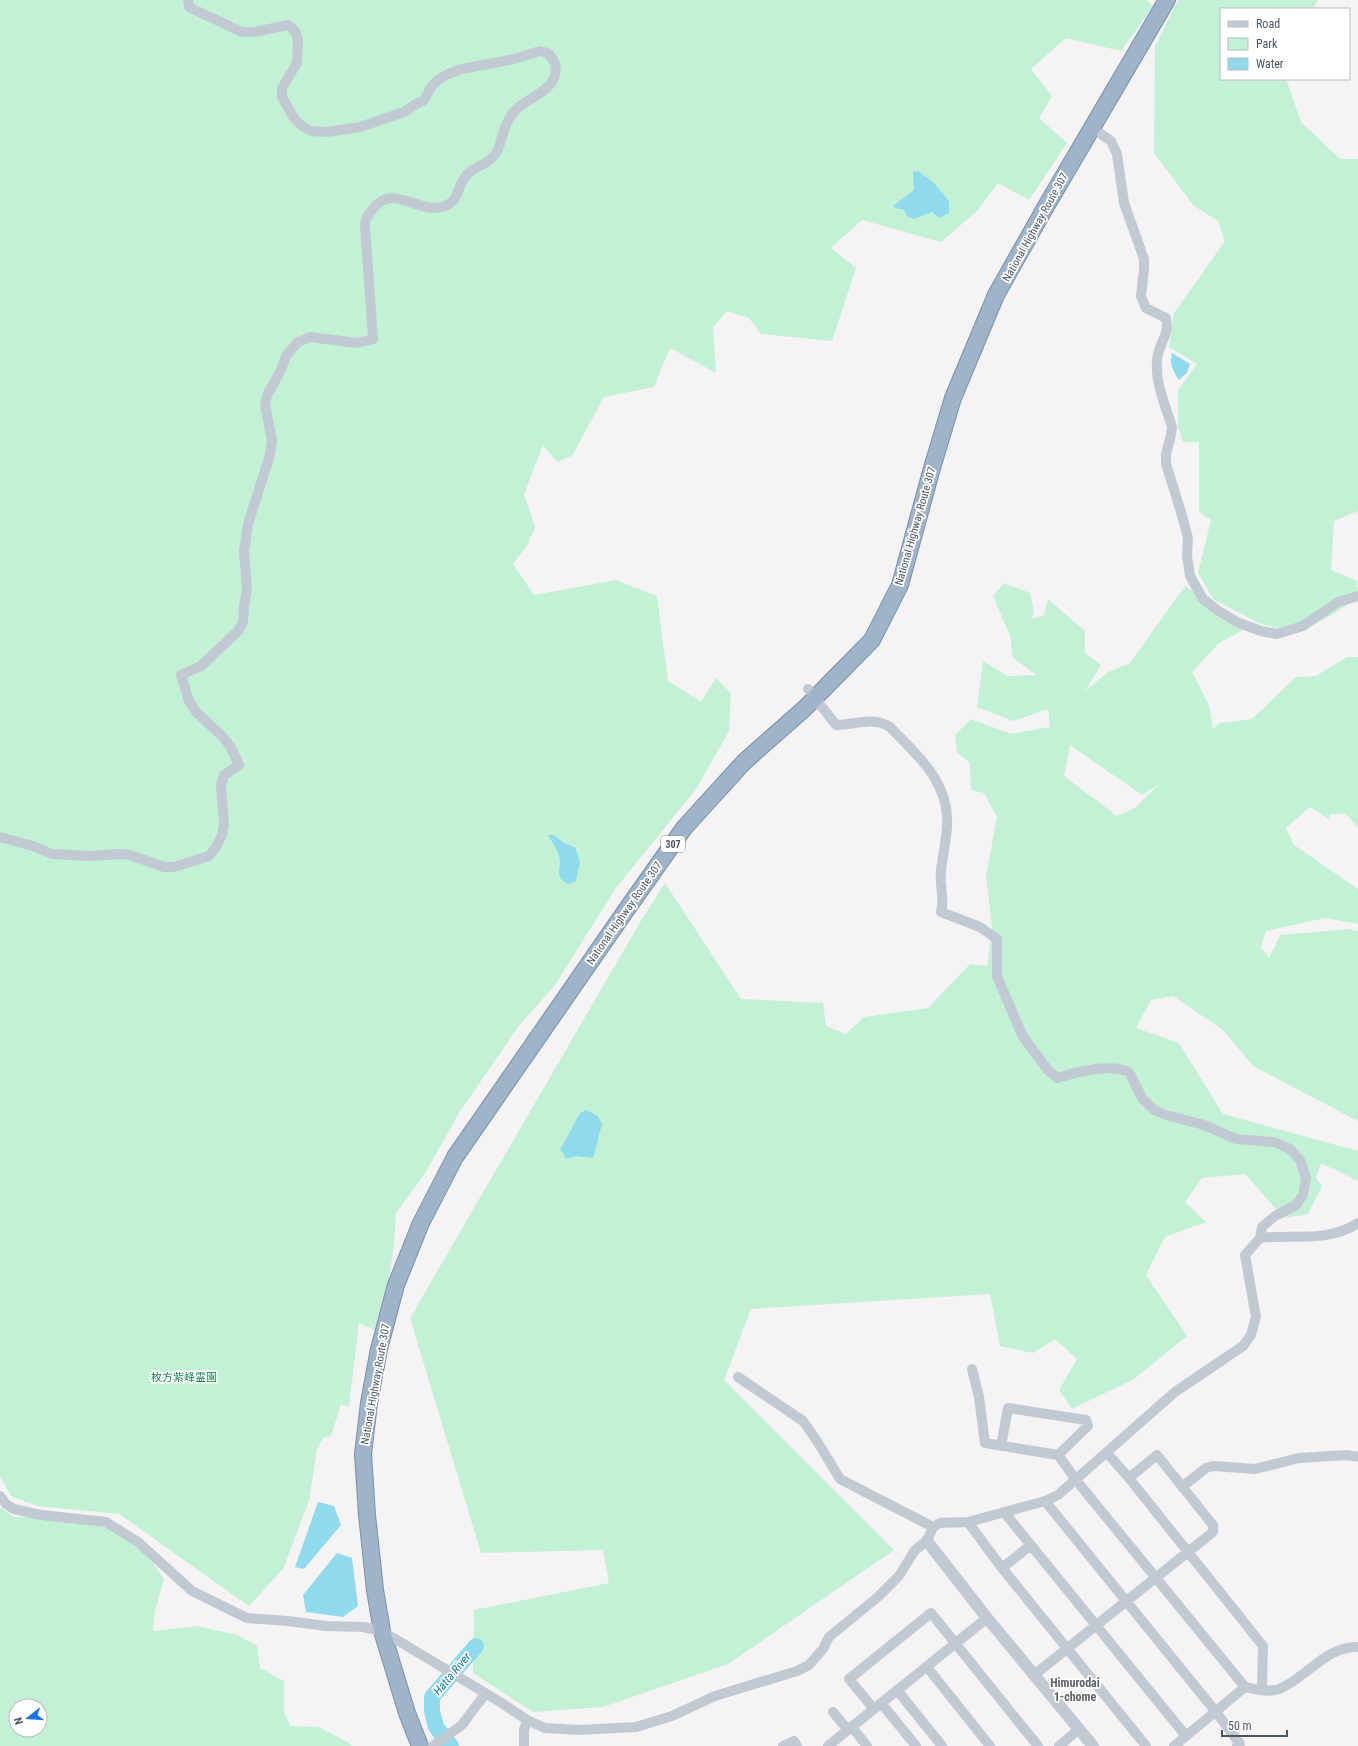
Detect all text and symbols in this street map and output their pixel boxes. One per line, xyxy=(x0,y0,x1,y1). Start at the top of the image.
legend xyxy=(1220,8,1350,80)
text: Road xyxy=(1256,17,1280,31)
text: Park xyxy=(1256,37,1278,51)
text: Water xyxy=(1256,57,1284,71)
street label: National Highway Route 307 xyxy=(1000,171,1071,284)
street label: National Highway Route 307 xyxy=(892,465,939,587)
road number: 307 xyxy=(661,836,685,852)
street label: National Highway Route 307 xyxy=(584,859,665,967)
street label: National Highway Route 307 xyxy=(358,1323,393,1446)
park label: 枚方紫峰霊園 xyxy=(151,1371,217,1384)
water label: Hatta River xyxy=(430,1650,474,1698)
district label: Himurodai 1-chome xyxy=(1050,1676,1100,1704)
north arrow xyxy=(8,1698,48,1738)
scale bar xyxy=(1222,1712,1287,1738)
text: N xyxy=(12,1715,26,1726)
text: 50 m xyxy=(1228,1719,1252,1733)

